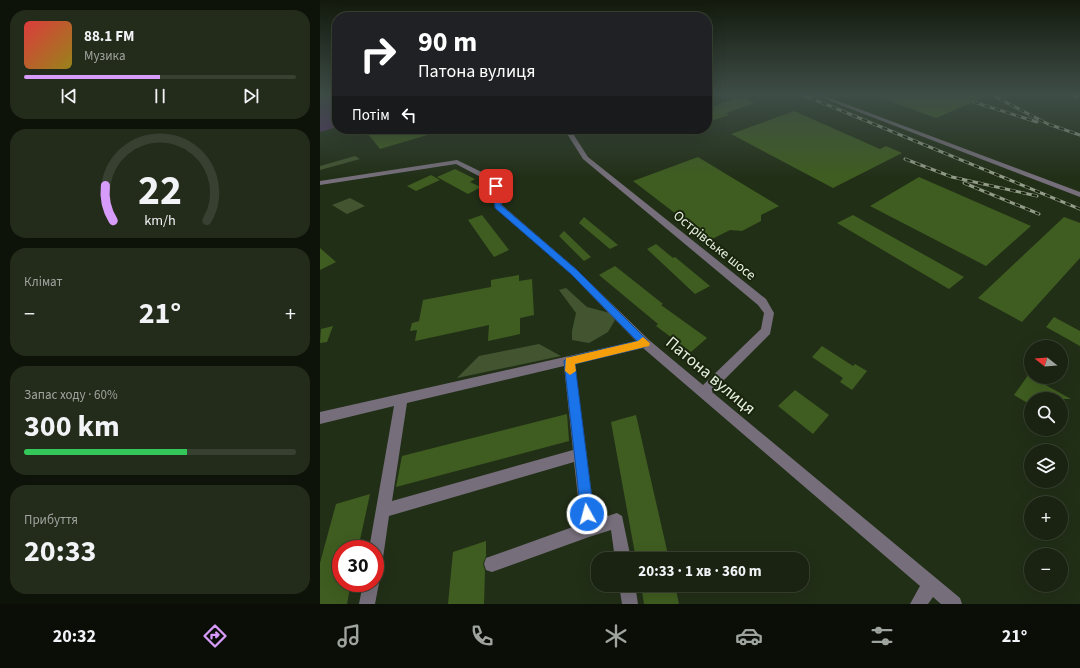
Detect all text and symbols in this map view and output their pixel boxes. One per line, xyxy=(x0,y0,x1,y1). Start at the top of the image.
text: 90 m xyxy=(418,22,477,62)
text: 88.1 FM xyxy=(84,26,135,47)
icon: right xyxy=(352,28,404,80)
text: Музика xyxy=(84,47,125,65)
text: Патона вулиця xyxy=(418,59,535,84)
icon: previous xyxy=(58,85,80,107)
icon: pause xyxy=(149,85,171,107)
icon: next xyxy=(240,85,262,107)
icon: left xyxy=(398,104,420,126)
text: Потім xyxy=(352,105,390,126)
text: 22 xyxy=(138,161,182,221)
pin xyxy=(479,169,513,203)
icon: arrive xyxy=(485,175,507,197)
street label: Острівське шосе xyxy=(669,206,760,285)
text: km/h xyxy=(144,210,176,231)
text: Клімат xyxy=(24,273,62,291)
text: 21° xyxy=(139,292,181,335)
text: − xyxy=(24,298,35,330)
text: + xyxy=(285,298,296,330)
street label: Патона вулиця xyxy=(660,331,761,421)
north arrow xyxy=(1024,340,1068,384)
map controls xyxy=(1024,340,1068,592)
text: Запас ходу · 60% xyxy=(24,386,118,404)
button: search xyxy=(1024,392,1068,436)
text: 300 km xyxy=(24,405,120,448)
button: layers xyxy=(1024,444,1068,488)
position arrow xyxy=(566,493,608,535)
button: + xyxy=(1024,496,1068,540)
text: Прибуття xyxy=(24,511,78,529)
text: 20:33 xyxy=(24,530,96,573)
speed limit sign: 30 xyxy=(332,540,384,592)
button: − xyxy=(1024,548,1068,592)
text: 20:33 · 1 хв · 360 m xyxy=(638,561,762,582)
icon: directions xyxy=(201,622,229,650)
icon: music xyxy=(335,622,363,650)
icon: phone xyxy=(468,622,496,650)
icon: climate xyxy=(602,622,630,650)
icon: car xyxy=(735,622,763,650)
icon: filters xyxy=(868,622,896,650)
text: 20:32 xyxy=(53,624,96,649)
text: 21° xyxy=(1002,624,1027,649)

